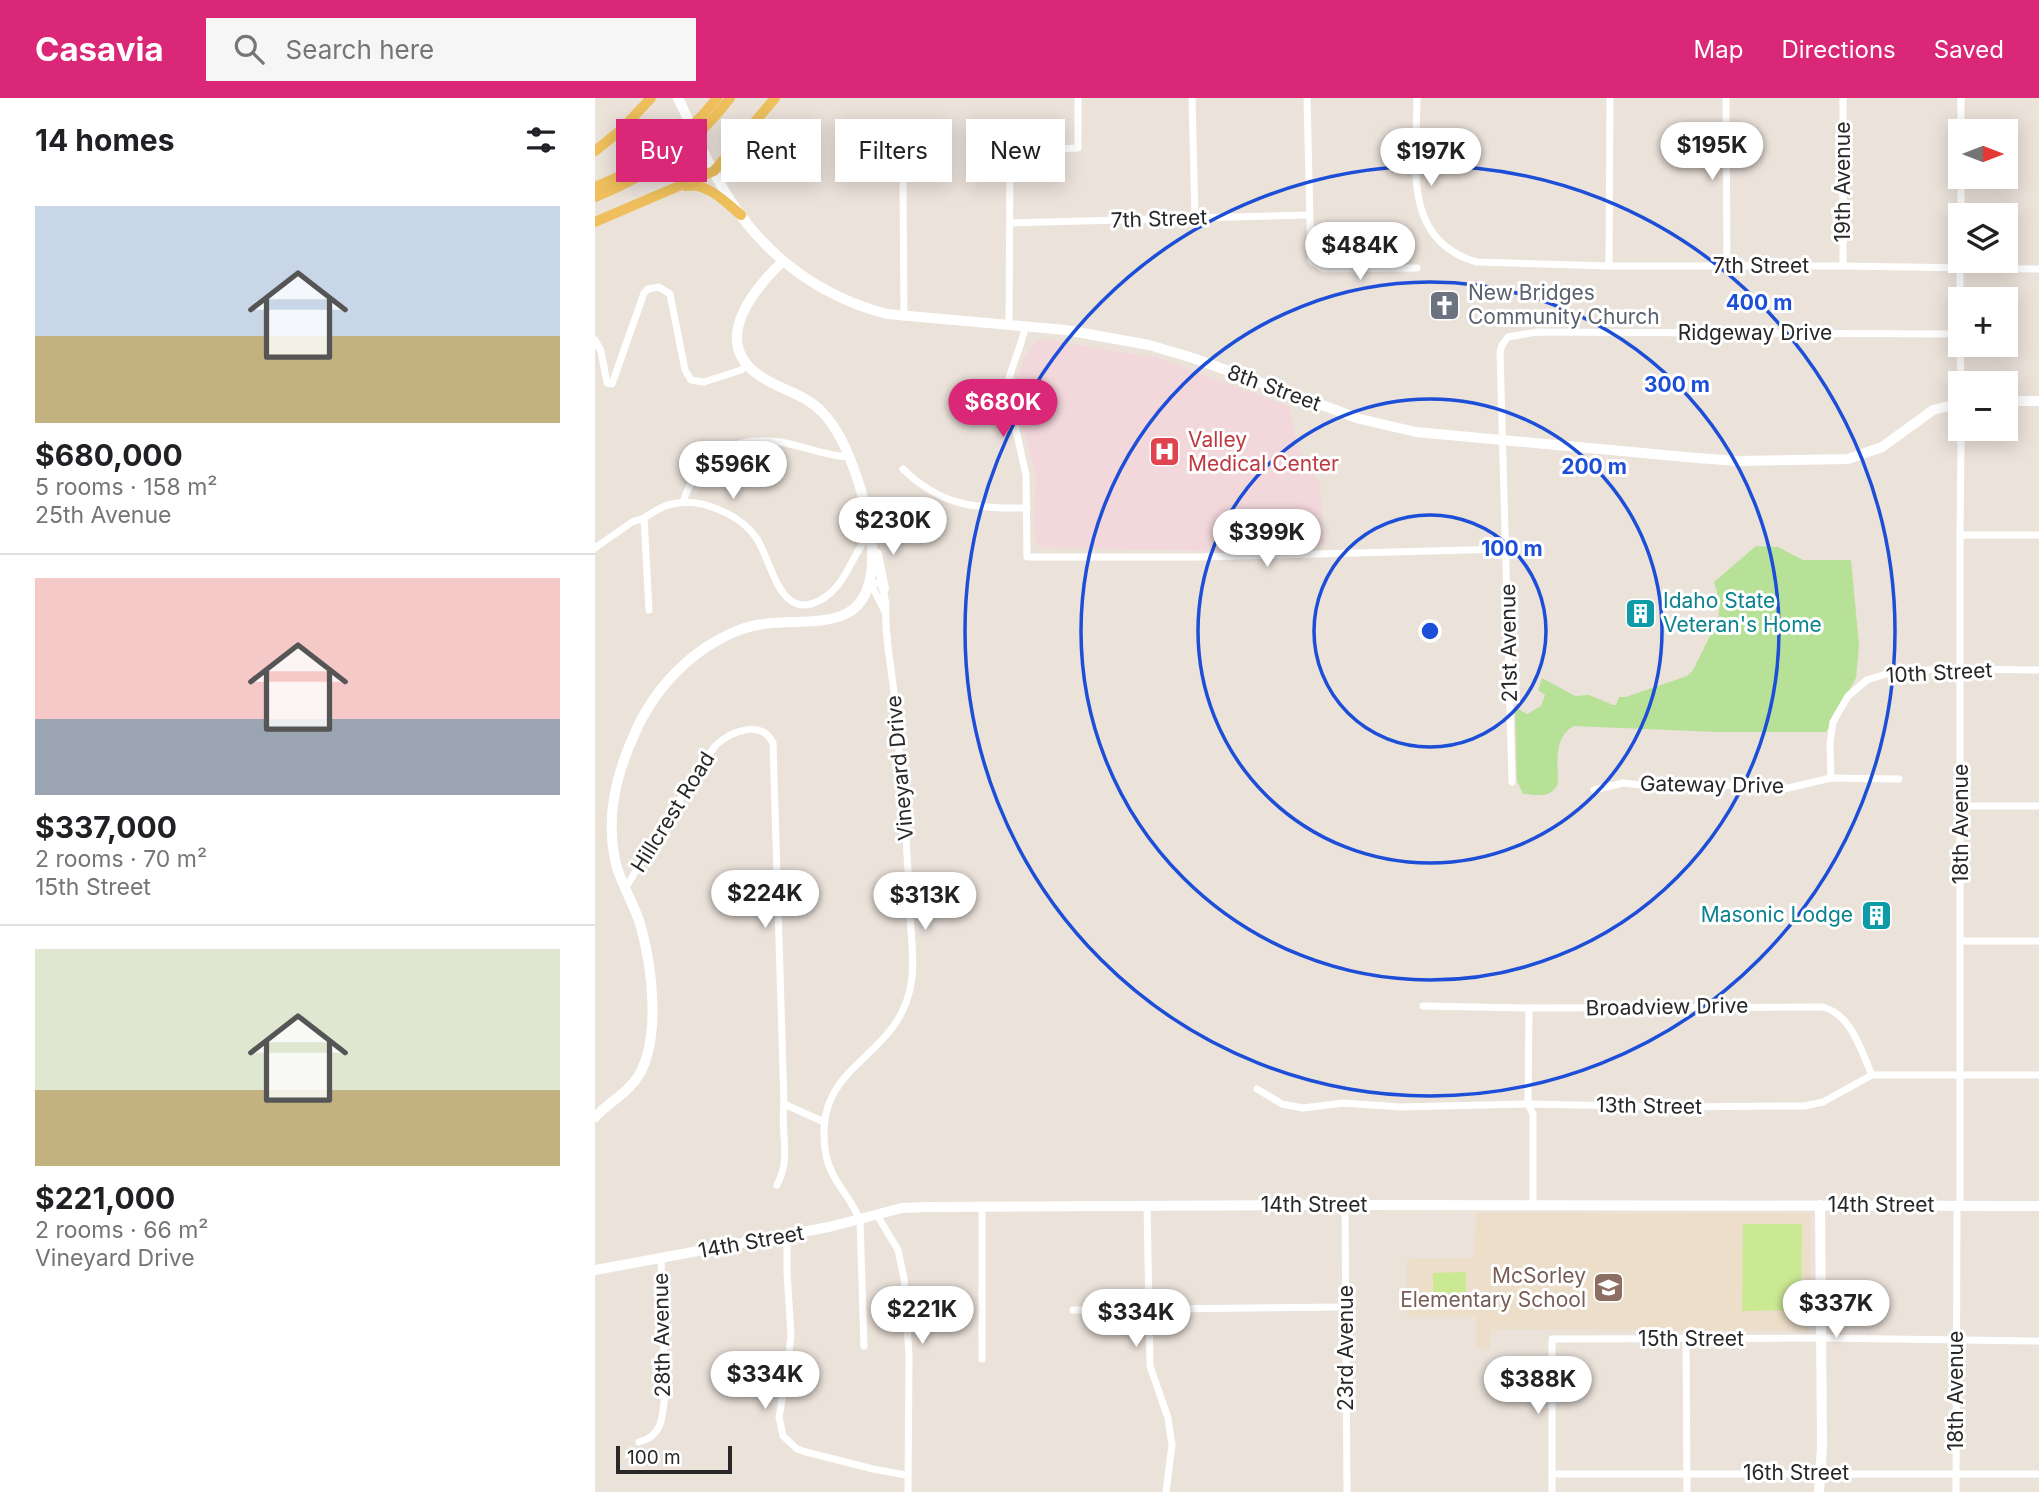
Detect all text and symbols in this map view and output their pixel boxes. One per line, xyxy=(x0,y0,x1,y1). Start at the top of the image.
search box xyxy=(206,18,696,81)
text: Casavia xyxy=(35,29,164,69)
icon: search xyxy=(230,30,268,68)
text: Search here xyxy=(286,34,434,65)
text: Map xyxy=(1694,35,1743,64)
text: Directions xyxy=(1781,35,1896,64)
text: Saved xyxy=(1934,35,2004,64)
chip: Buy xyxy=(616,119,707,182)
chip: Rent xyxy=(721,119,821,182)
chip: Filters xyxy=(835,119,952,182)
chip: New xyxy=(966,119,1065,182)
north arrow xyxy=(1948,119,2018,189)
map controls xyxy=(1948,119,2018,441)
icon: filters xyxy=(522,121,560,159)
text: 14 homes xyxy=(35,122,174,158)
pin: $195K xyxy=(1663,122,1761,182)
street label: 19th Avenue xyxy=(1830,122,1855,242)
pin: $197K xyxy=(1382,129,1480,188)
text: $195K xyxy=(1676,131,1748,159)
text: $197K xyxy=(1396,137,1466,165)
button: layers xyxy=(1948,203,2018,273)
street label: 7th Street xyxy=(1110,204,1208,233)
pin: $484K xyxy=(1311,222,1409,282)
text: $484K xyxy=(1321,231,1399,259)
icon: home xyxy=(235,252,361,378)
street label: 7th Street xyxy=(1713,253,1809,278)
place label: New Bridges Community Church xyxy=(1468,280,1660,329)
button: + xyxy=(1948,287,2018,357)
church icon: New Bridges Community Church xyxy=(1428,288,1462,322)
text: 400 m xyxy=(1726,290,1792,315)
street label: Ridgeway Drive xyxy=(1678,320,1832,345)
street label: 8th Street xyxy=(1224,359,1324,416)
button: − xyxy=(1948,371,2018,441)
text: 300 m xyxy=(1644,372,1710,397)
pin: $680K xyxy=(954,380,1052,439)
text: $680K xyxy=(964,388,1042,416)
place label: Valley Medical Center xyxy=(1188,427,1339,476)
hospital icon: Valley Medical Center xyxy=(1148,435,1182,469)
text: $680,000 xyxy=(35,437,183,473)
pin: $596K xyxy=(684,442,782,501)
text: $596K xyxy=(695,450,771,478)
text: 200 m xyxy=(1561,454,1627,479)
text: 5 rooms · 158 m² xyxy=(35,473,218,501)
pin: $230K xyxy=(844,498,942,557)
text: 25th Avenue xyxy=(35,501,171,529)
text: $230K xyxy=(855,506,931,534)
pin: $399K xyxy=(1218,510,1316,569)
text: $399K xyxy=(1229,518,1305,546)
text: 100 m xyxy=(1481,536,1543,561)
street label: 21st Avenue xyxy=(1495,583,1522,703)
place label: Idaho State Veteran's Home xyxy=(1663,588,1822,637)
building icon: Idaho State Veteran's Home xyxy=(1623,596,1657,630)
centre of rings xyxy=(1418,619,1442,643)
icon: home xyxy=(235,624,361,750)
street label: 10th Street xyxy=(1885,657,1993,688)
street label: Vineyard Drive xyxy=(881,694,918,842)
street label: Hillcrest Road xyxy=(626,747,720,877)
street label: 18th Avenue xyxy=(1948,764,1973,884)
street label: Gateway Drive xyxy=(1640,771,1784,798)
text: $337,000 xyxy=(35,809,177,845)
text: 2 rooms · 70 m² xyxy=(35,845,207,873)
pin: $224K xyxy=(716,870,814,930)
pin: $313K xyxy=(876,872,974,932)
text: 15th Street xyxy=(35,873,151,901)
text: $224K xyxy=(727,879,803,907)
text: $313K xyxy=(889,881,961,909)
building icon: Masonic Lodge xyxy=(1859,898,1893,932)
place label: Masonic Lodge xyxy=(1701,902,1853,927)
street label: Broadview Drive xyxy=(1585,993,1749,1020)
icon: home xyxy=(235,995,361,1121)
street label: 13th Street xyxy=(1596,1092,1702,1119)
text: $221,000 xyxy=(35,1180,175,1216)
street label: 14th Street xyxy=(1261,1192,1367,1217)
street label: 14th Street xyxy=(1828,1192,1934,1217)
text: 2 rooms · 66 m² xyxy=(35,1216,209,1244)
street label: 14th Street xyxy=(696,1220,806,1263)
text: Vineyard Drive xyxy=(35,1244,195,1272)
place label: McSorley Elementary School xyxy=(1400,1263,1586,1312)
school or university icon: McSorley Elementary School xyxy=(1592,1271,1626,1305)
street label: 28th Avenue xyxy=(648,1272,675,1398)
pin: $337K xyxy=(1787,1280,1885,1340)
street label: 23rd Avenue xyxy=(1333,1285,1358,1411)
pin: $221K xyxy=(873,1286,971,1346)
text: $337K xyxy=(1799,1289,1873,1317)
pin: $334K xyxy=(1087,1290,1185,1349)
text: $221K xyxy=(887,1295,957,1323)
text: $334K xyxy=(1098,1298,1174,1326)
street label: 15th Street xyxy=(1638,1326,1744,1351)
street label: 18th Avenue xyxy=(1943,1331,1968,1451)
pin: $334K xyxy=(716,1352,814,1411)
pin: $388K xyxy=(1489,1356,1587,1416)
text: $334K xyxy=(727,1360,803,1388)
text: $388K xyxy=(1500,1365,1576,1393)
scale bar xyxy=(616,1443,731,1475)
text: 100 m xyxy=(627,1446,681,1469)
street label: 16th Street xyxy=(1743,1460,1849,1485)

